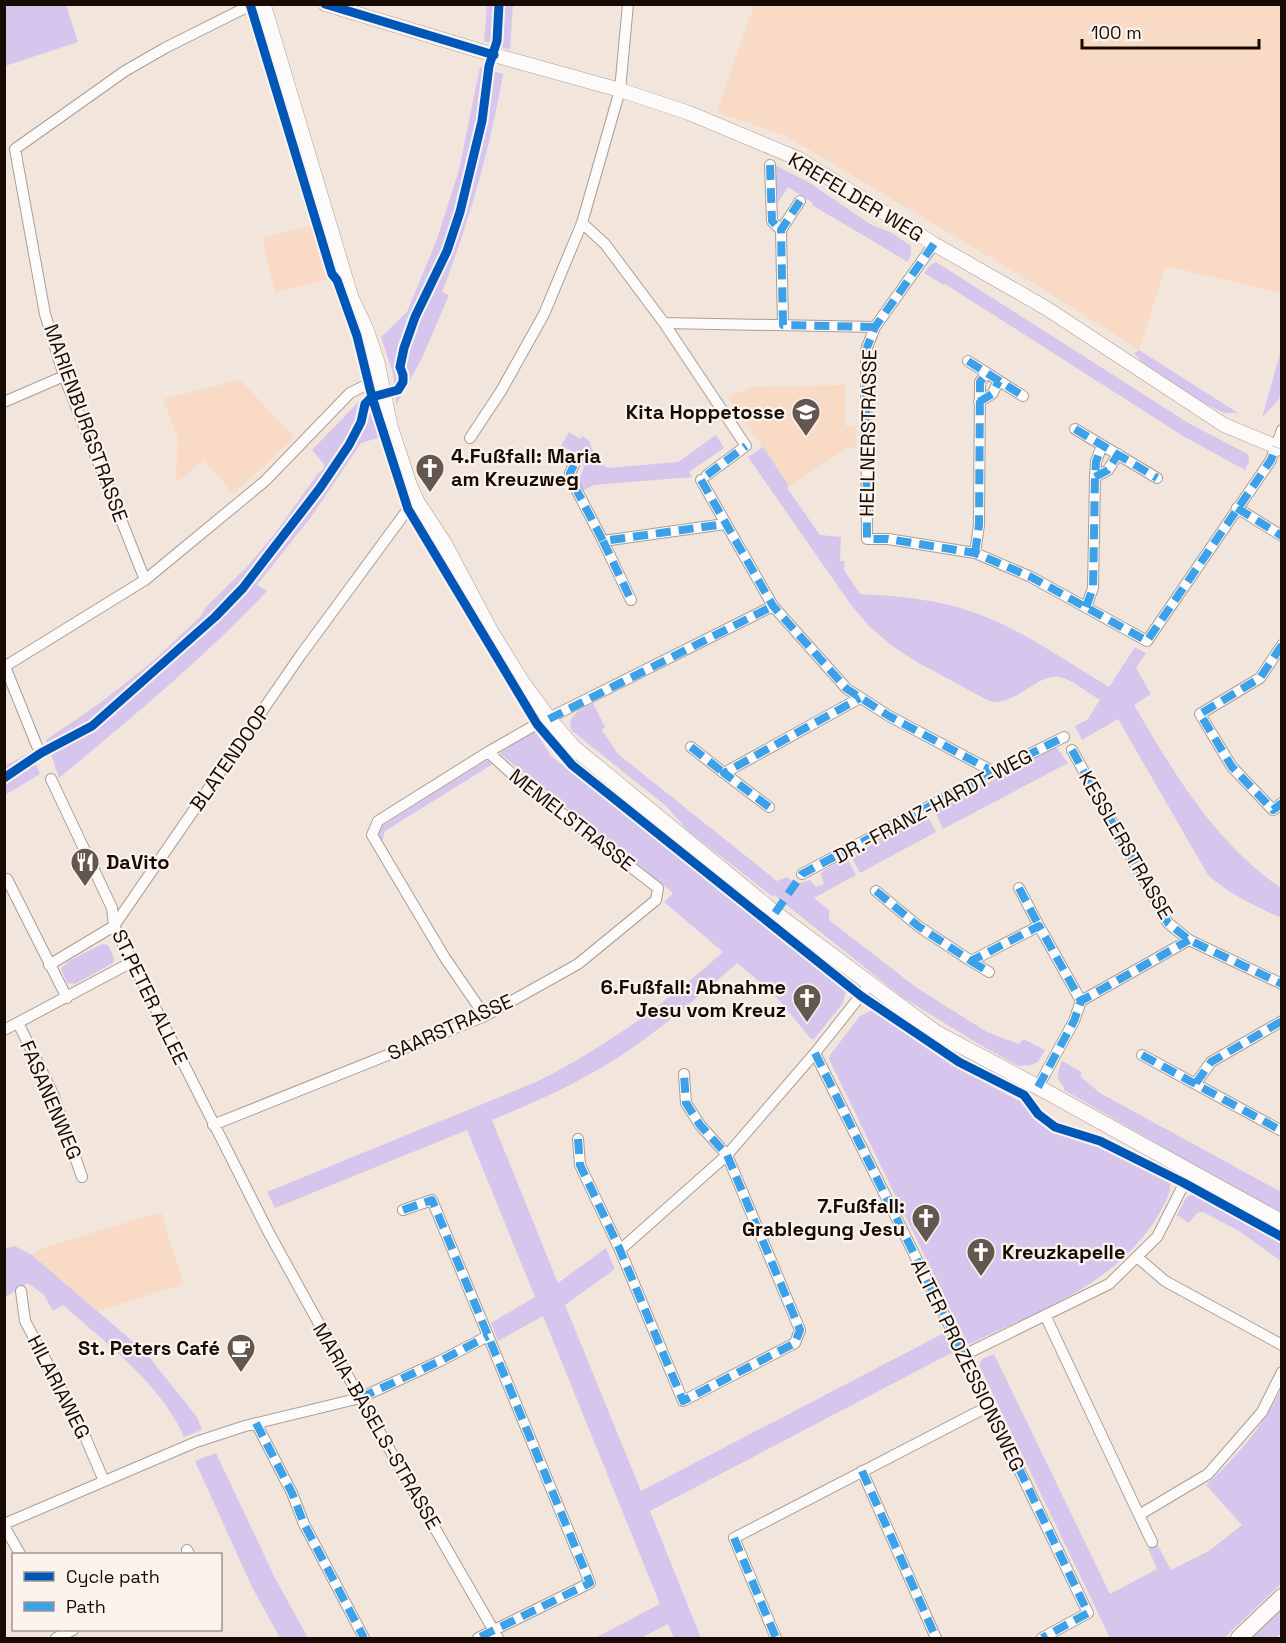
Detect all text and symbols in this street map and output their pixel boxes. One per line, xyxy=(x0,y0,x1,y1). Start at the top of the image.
scale bar xyxy=(1082,12,1259,50)
text: 100 m xyxy=(1091,21,1142,44)
street label: KREFELDER WEG xyxy=(784,146,928,248)
street label: MARIENBURGSTRASSE xyxy=(38,321,134,525)
street label: HELLNERSTRASSE xyxy=(854,349,882,517)
school or university icon: Kita Hoppetosse xyxy=(790,396,822,438)
place label: Kita Hoppetosse xyxy=(626,399,785,425)
place label: 4.Fußfall: Maria am Kreuzweg xyxy=(451,443,601,492)
church icon: 4.Fußfall: Maria am Kreuzweg xyxy=(414,452,446,494)
street label: BLATENDOOP xyxy=(184,700,276,816)
street label: DR.-FRANZ-HARDT-WEG xyxy=(829,743,1037,869)
street label: MEMELSTRASSE xyxy=(504,763,640,877)
street label: KESSLERSTRASSE xyxy=(1073,766,1179,924)
restaurant icon: DaVito xyxy=(69,846,101,888)
place label: DaVito xyxy=(106,849,170,875)
street label: ST.PETER ALLEE xyxy=(106,925,194,1069)
place label: 6.Fußfall: Abnahme Jesu vom Kreuz xyxy=(600,974,786,1023)
church icon: 6.Fußfall: Abnahme Jesu vom Kreuz xyxy=(791,982,823,1024)
street label: SAARSTRASSE xyxy=(383,988,517,1066)
street label: FASANENWEG xyxy=(14,1036,88,1164)
place label: 7.Fußfall: Grablegung Jesu xyxy=(742,1193,905,1242)
church icon: 7.Fußfall: Grablegung Jesu xyxy=(910,1202,942,1244)
church icon: Kreuzkapelle xyxy=(965,1236,997,1278)
place label: Kreuzkapelle xyxy=(1002,1239,1125,1265)
street label: ALTER PROZESSIONSWEG xyxy=(905,1254,1031,1476)
street label: MARIA-BASELS-STRASSE xyxy=(307,1318,447,1534)
street label: HILARIAWEG xyxy=(22,1331,96,1443)
cafe icon: St. Peters Café xyxy=(225,1332,257,1374)
place label: St. Peters Café xyxy=(78,1335,220,1361)
legend xyxy=(12,1553,222,1631)
text: Cycle path xyxy=(66,1565,160,1588)
text: Path xyxy=(66,1595,106,1618)

